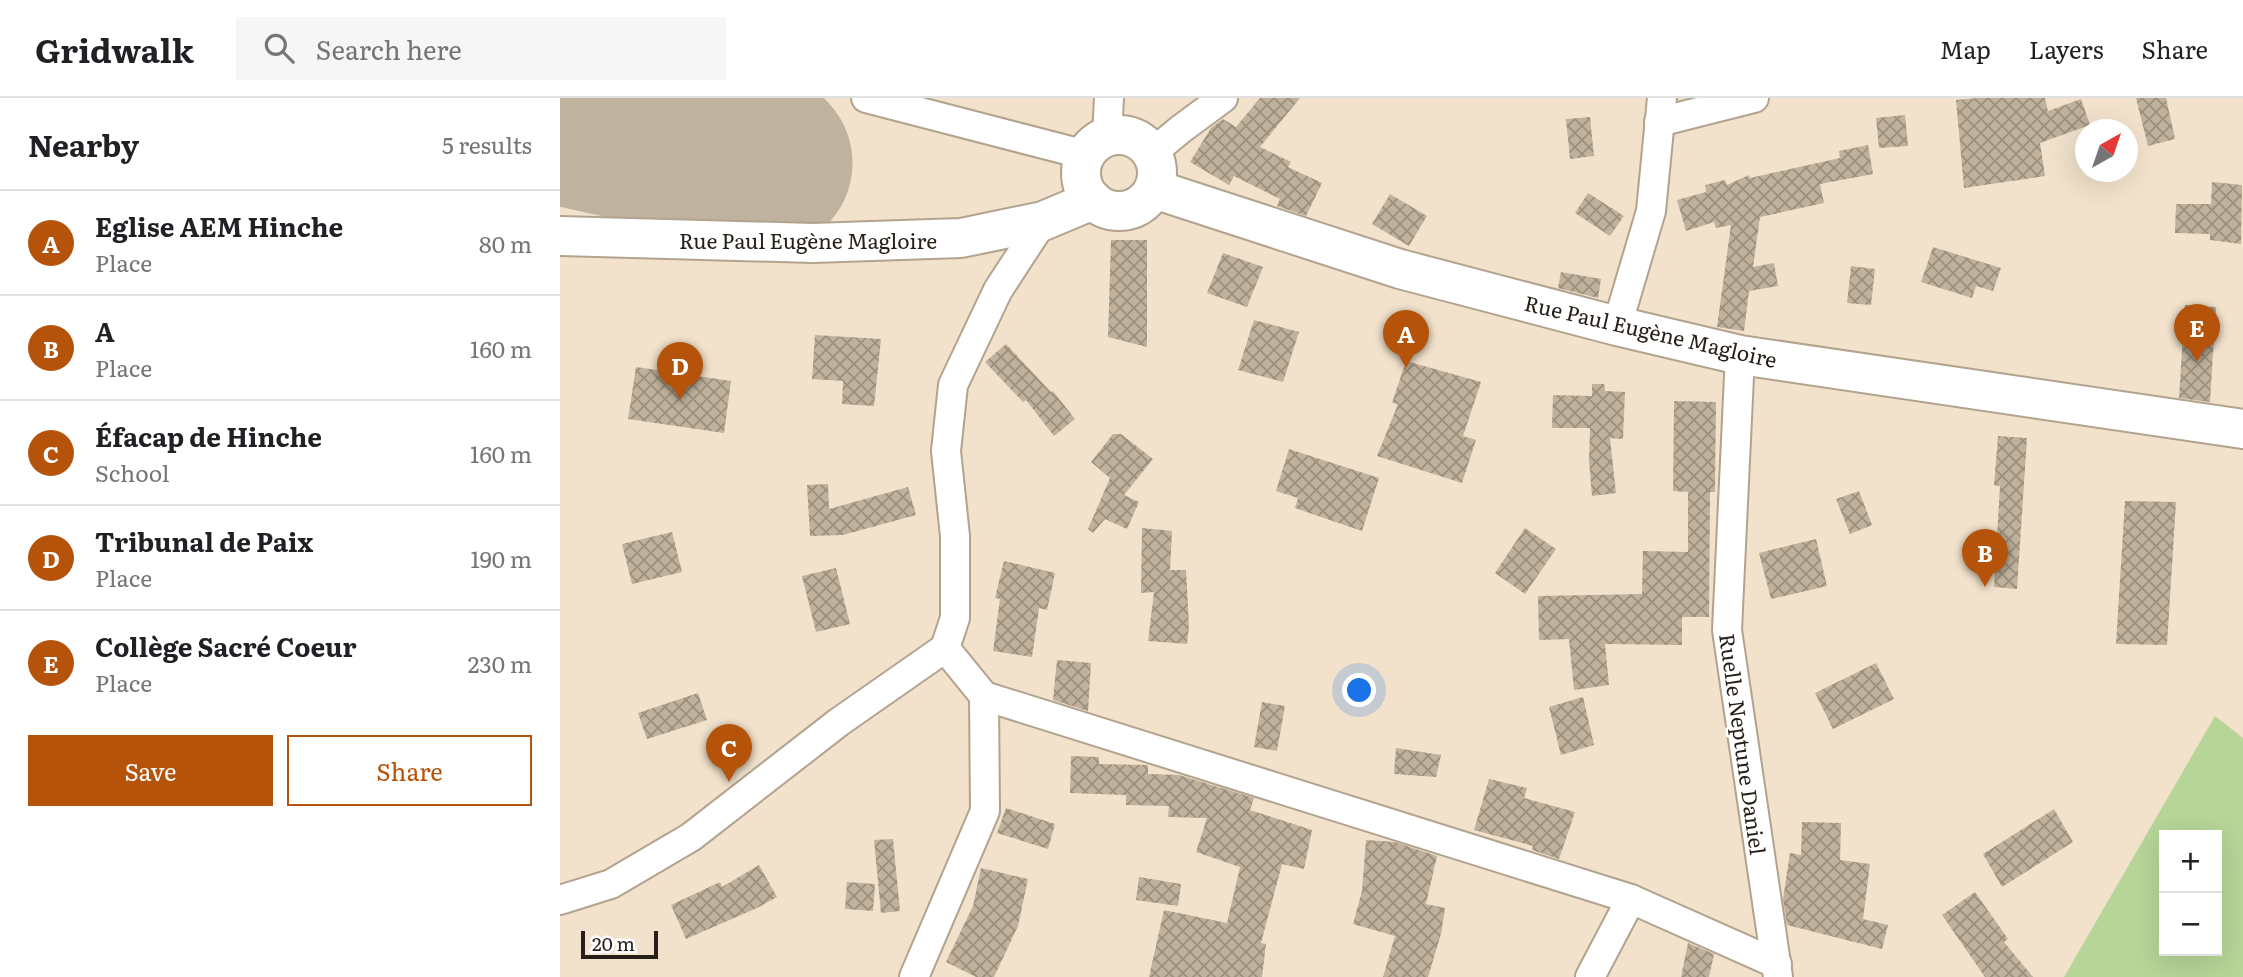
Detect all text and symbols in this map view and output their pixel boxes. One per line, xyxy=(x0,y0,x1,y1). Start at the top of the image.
search box xyxy=(236,17,726,80)
text: Gridwalk xyxy=(35,24,194,73)
icon: search xyxy=(260,29,298,67)
text: Search here xyxy=(316,29,462,68)
text: Map xyxy=(1940,31,1991,66)
text: Layers xyxy=(2029,31,2103,66)
text: Share xyxy=(2141,31,2208,66)
north arrow xyxy=(2075,119,2138,182)
text: Nearby xyxy=(28,122,139,166)
text: 5 results xyxy=(442,127,532,161)
text: Eglise AEM Hinche xyxy=(95,206,343,245)
street label: Rue Paul Eugène Magloire xyxy=(679,224,937,255)
text: A xyxy=(42,226,60,260)
text: 80 m xyxy=(479,226,532,260)
text: Place xyxy=(95,245,152,279)
street label: Rue Paul Eugène Magloire xyxy=(1522,286,1780,374)
pin: E xyxy=(2174,304,2220,362)
pin: A xyxy=(1383,310,1429,368)
text: A xyxy=(95,311,115,350)
text: B xyxy=(43,331,59,365)
text: 160 m xyxy=(470,331,532,365)
pin: D xyxy=(657,342,703,400)
text: Place xyxy=(95,350,152,384)
text: Éfacap de Hinche xyxy=(95,416,322,455)
text: C xyxy=(43,436,59,470)
text: 160 m xyxy=(470,436,532,470)
text: School xyxy=(95,455,169,489)
text: Tribunal de Paix xyxy=(95,521,313,560)
pin: B xyxy=(1962,529,2008,587)
text: D xyxy=(42,541,60,575)
text: 190 m xyxy=(470,541,532,575)
text: Place xyxy=(95,560,152,594)
text: Collège Sacré Coeur xyxy=(95,626,357,665)
street label: Ruelle Neptune Daniel xyxy=(1713,631,1775,857)
text: E xyxy=(43,646,59,680)
text: 230 m xyxy=(468,646,532,680)
text: Place xyxy=(95,665,152,699)
your location xyxy=(1342,673,1376,707)
pin: C xyxy=(706,724,752,782)
button: Save xyxy=(28,735,273,806)
button: Share xyxy=(287,735,532,806)
map controls xyxy=(2159,830,2222,956)
button: + xyxy=(2159,830,2222,893)
button: − xyxy=(2159,893,2222,956)
scale bar xyxy=(581,928,658,960)
text: 20 m xyxy=(592,929,635,957)

